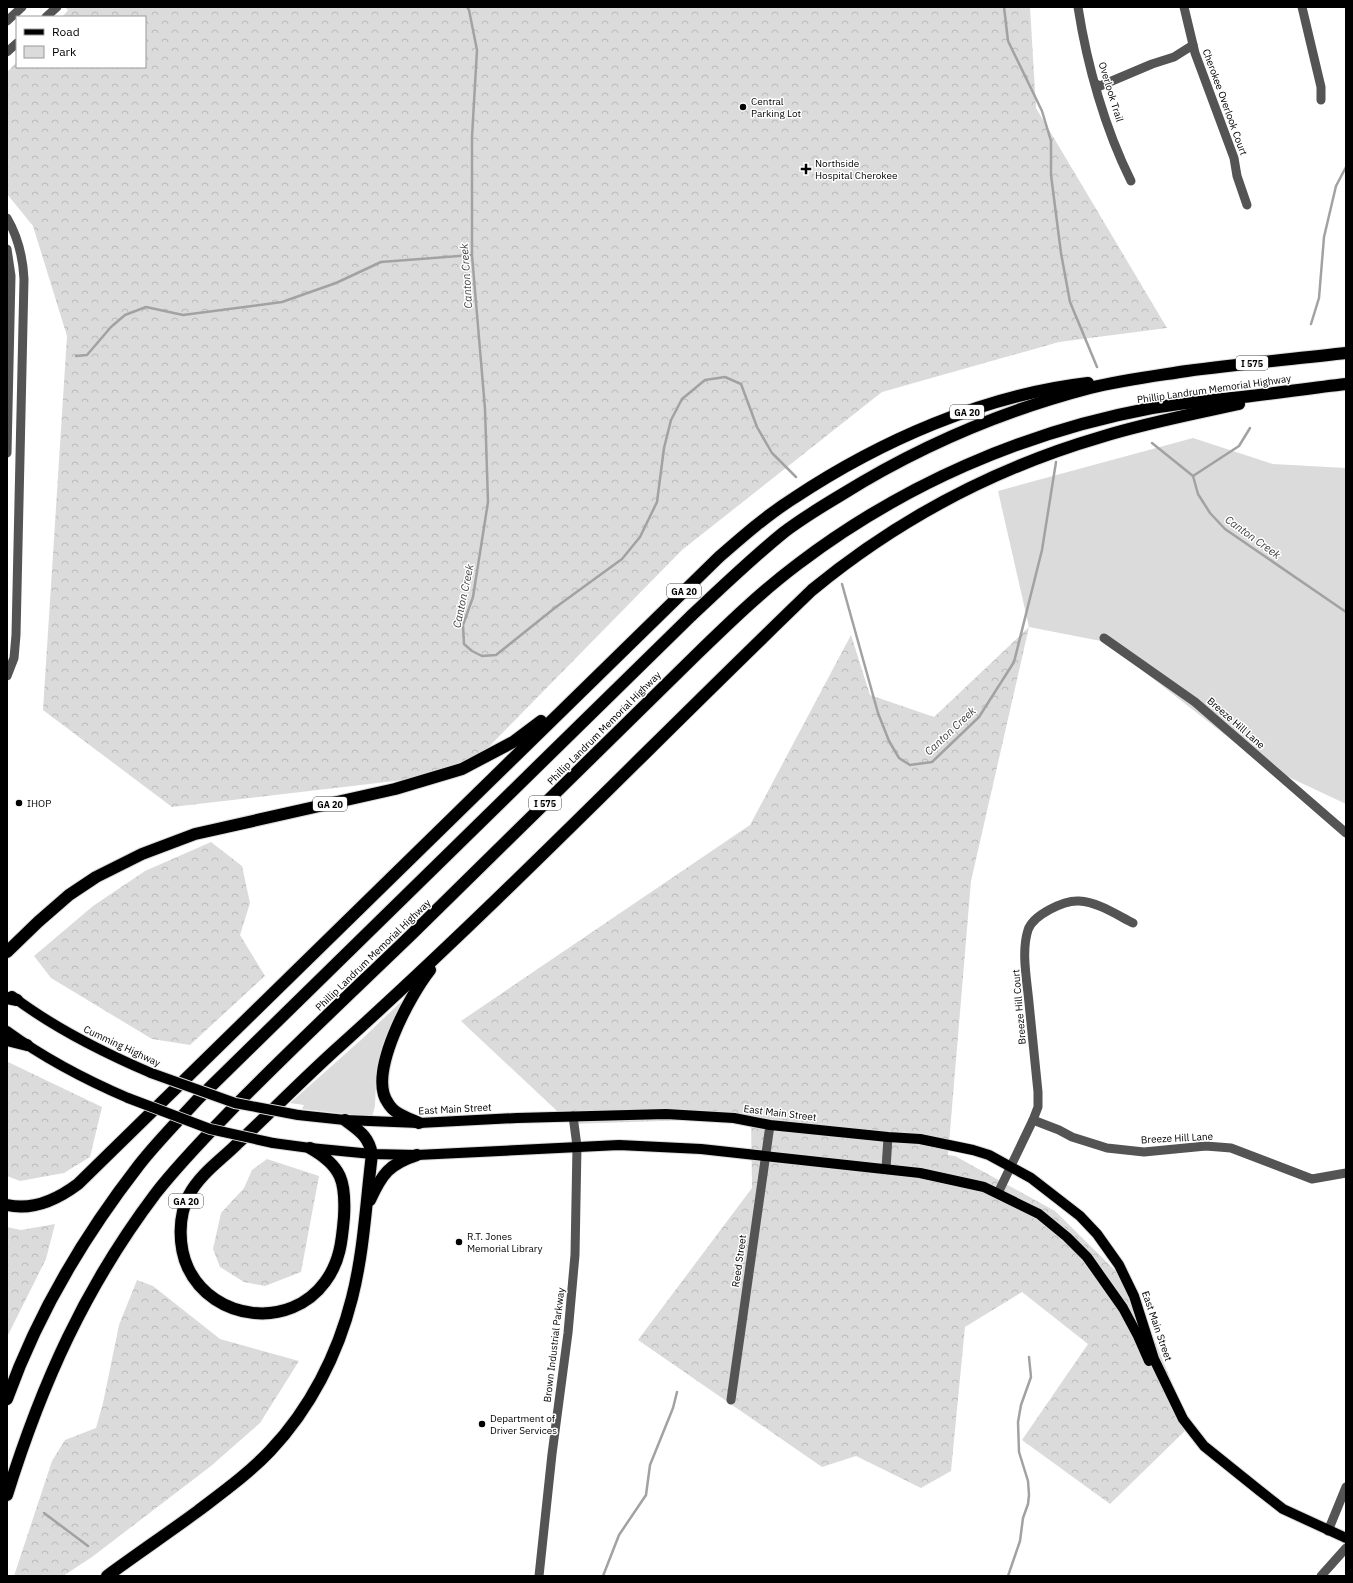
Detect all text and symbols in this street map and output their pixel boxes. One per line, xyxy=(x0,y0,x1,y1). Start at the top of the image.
legend xyxy=(16,16,146,68)
text: Road xyxy=(52,24,80,39)
text: Park xyxy=(52,44,77,59)
street label: Cherokee Overlook Court xyxy=(1200,47,1250,157)
street label: Overlook Trail xyxy=(1096,60,1126,124)
place label: Central Parking Lot xyxy=(751,95,802,120)
marker: Central Parking Lot xyxy=(738,102,748,112)
place label: Northside Hospital Cherokee xyxy=(815,157,898,182)
marker: Northside Hospital Cherokee xyxy=(800,163,812,175)
water label: Canton Creek xyxy=(457,243,475,309)
road number: I 575 xyxy=(1236,356,1268,370)
street label: Phillip Landrum Memorial Highway xyxy=(1136,372,1292,406)
road number: GA 20 xyxy=(950,405,984,419)
water label: Canton Creek xyxy=(1223,512,1284,562)
water label: Canton Creek xyxy=(449,562,477,629)
road number: GA 20 xyxy=(667,584,701,598)
street label: Phillip Landrum Memorial Highway xyxy=(544,668,664,788)
street label: Breeze Hill Lane xyxy=(1204,694,1268,752)
water label: Canton Creek xyxy=(921,704,979,758)
road number: I 575 xyxy=(529,796,561,810)
place label: IHOP xyxy=(27,797,51,810)
road number: GA 20 xyxy=(313,797,347,811)
marker: IHOP xyxy=(14,798,24,808)
street label: Phillip Landrum Memorial Highway xyxy=(313,896,433,1014)
street label: Breeze Hill Court xyxy=(1009,968,1029,1045)
street label: Cumming Highway xyxy=(81,1022,163,1070)
street label: East Main Street xyxy=(418,1101,492,1117)
street label: East Main Street xyxy=(743,1102,818,1124)
street label: Breeze Hill Lane xyxy=(1141,1130,1214,1146)
road number: GA 20 xyxy=(169,1194,203,1208)
place label: R.T. Jones Memorial Library xyxy=(467,1230,543,1255)
street label: Reed Street xyxy=(729,1233,749,1288)
marker: R.T. Jones Memorial Library xyxy=(454,1237,464,1247)
street label: Brown Industrial Parkway xyxy=(541,1287,567,1403)
street label: East Main Street xyxy=(1139,1289,1175,1363)
place label: Department of Driver Services xyxy=(490,1412,557,1437)
marker: Department of Driver Services xyxy=(477,1419,487,1429)

